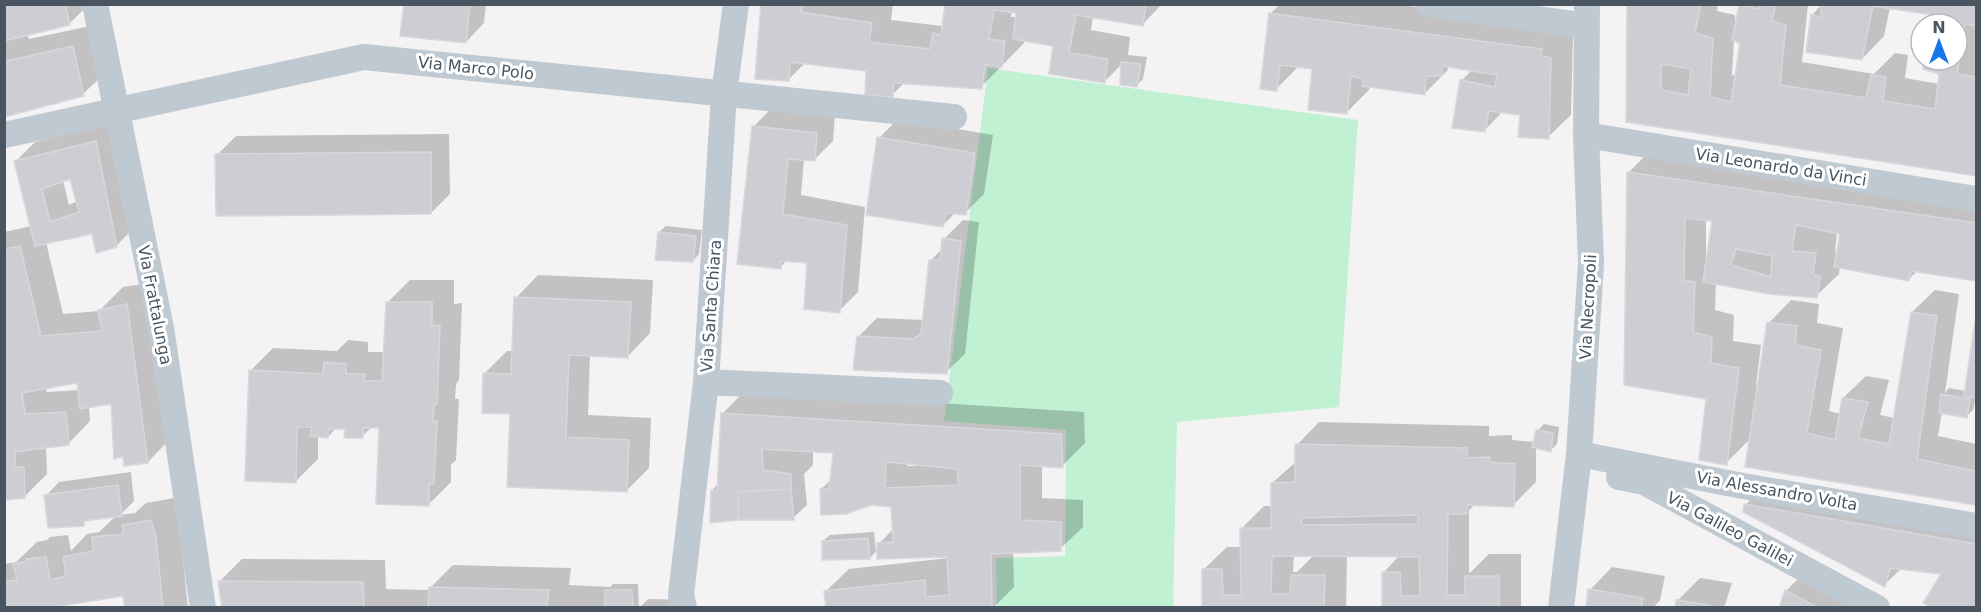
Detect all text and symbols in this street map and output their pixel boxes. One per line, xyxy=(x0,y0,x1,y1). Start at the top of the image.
north arrow xyxy=(1909,12,1969,72)
text: N xyxy=(1932,18,1946,37)
street label: Via Marco Polo xyxy=(417,52,535,84)
street label: Via Leonardo da Vinci xyxy=(1694,144,1868,190)
street label: Via Santa Chiara xyxy=(697,239,725,373)
street label: Via Frattalunga xyxy=(134,244,176,366)
street label: Via Necropoli xyxy=(1576,254,1600,360)
street label: Via Alessandro Volta xyxy=(1695,467,1859,515)
street label: Via Galileo Galilei xyxy=(1664,488,1796,570)

